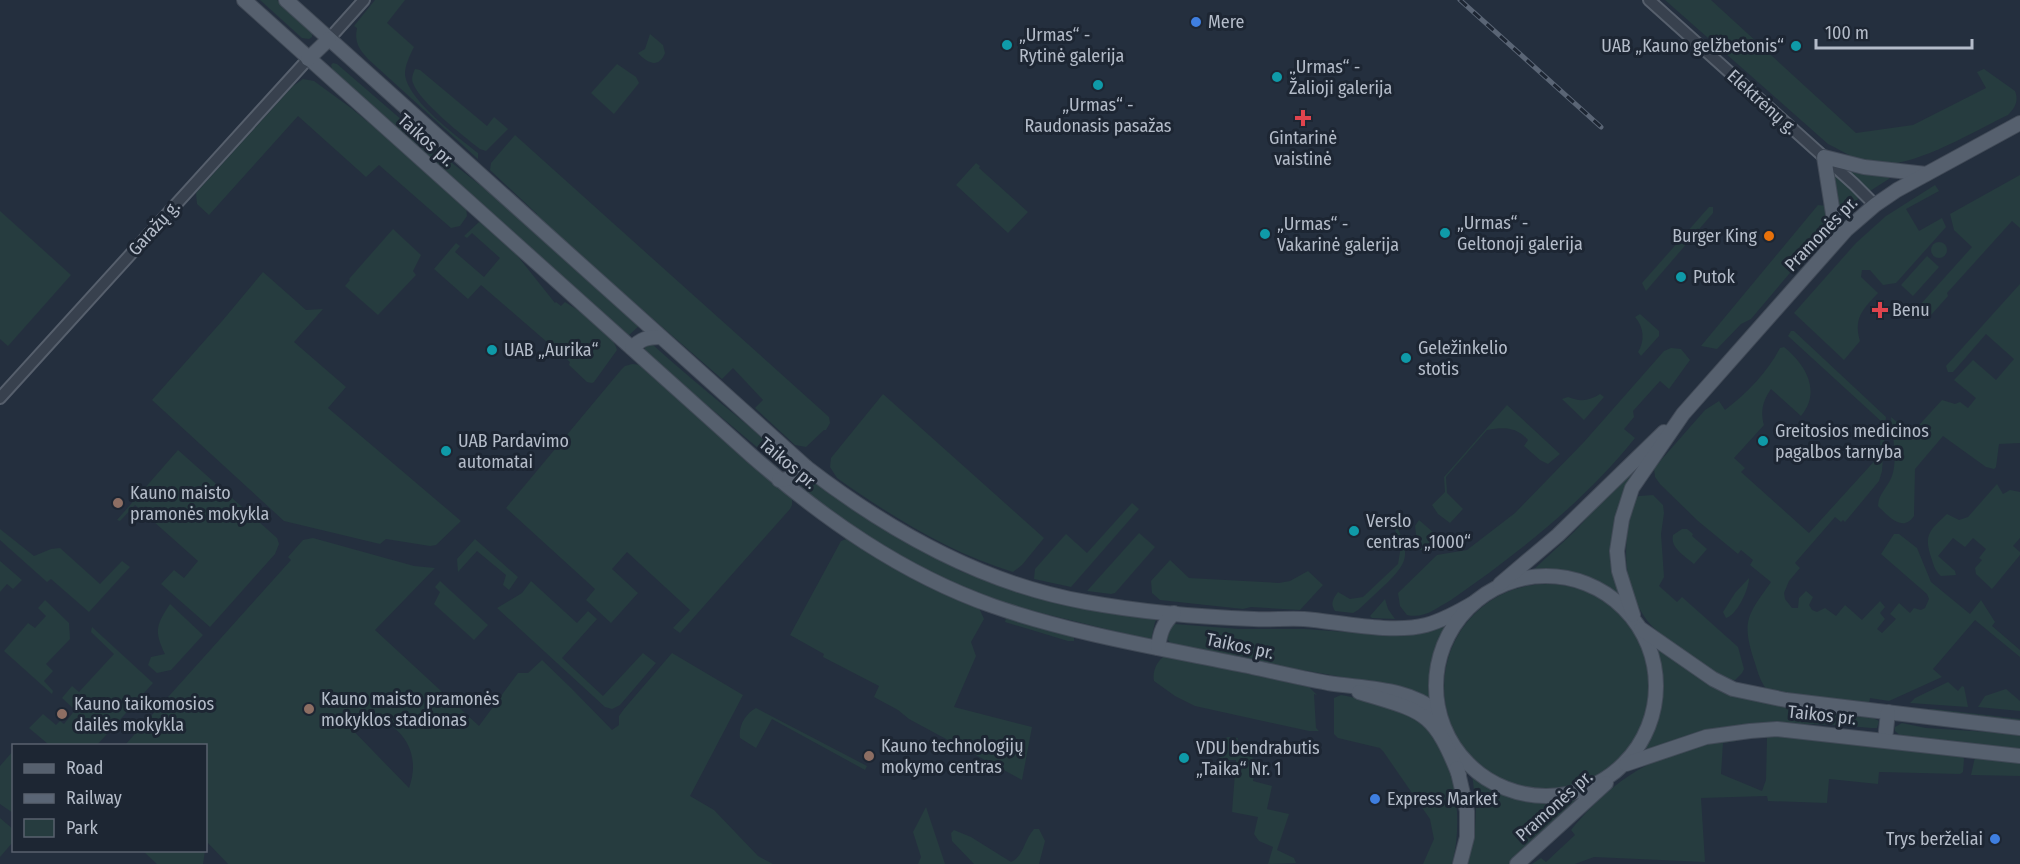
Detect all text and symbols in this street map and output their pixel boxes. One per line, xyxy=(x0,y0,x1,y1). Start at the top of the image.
place label: Mere xyxy=(1208,11,1244,33)
scale bar xyxy=(1816,12,1972,50)
marker: Mere xyxy=(1189,15,1203,29)
text: 100 m xyxy=(1825,22,1869,44)
place label: „Urmas“ - Rytinė galerija xyxy=(1019,24,1125,67)
place label: UAB „Kauno gelžbetonis“ xyxy=(1601,35,1784,57)
marker: „Urmas“ - Rytinė galerija xyxy=(1000,38,1014,52)
marker: UAB „Kauno gelžbetonis“ xyxy=(1789,39,1803,53)
place label: „Urmas“ - Žalioji galerija xyxy=(1289,56,1393,99)
street label: Elektrėnų g. xyxy=(1723,65,1802,139)
marker: „Urmas“ - Žalioji galerija xyxy=(1270,70,1284,84)
marker: „Urmas“ - Raudonasis pasažas xyxy=(1091,78,1105,92)
place label: „Urmas“ - Raudonasis pasažas xyxy=(1024,94,1172,137)
street label: Taikos pr. xyxy=(393,109,459,171)
marker: Gintarinė vaistinė xyxy=(1296,111,1310,125)
place label: Gintarinė vaistinė xyxy=(1269,127,1337,170)
street label: Pramonės pr. xyxy=(1780,192,1862,276)
street label: Garažų g. xyxy=(124,196,185,260)
place label: „Urmas“ - Geltonoji galerija xyxy=(1457,212,1583,255)
place label: „Urmas“ - Vakarinė galerija xyxy=(1277,213,1399,256)
place label: Burger King xyxy=(1672,225,1758,247)
marker: „Urmas“ - Geltonoji galerija xyxy=(1438,226,1452,240)
marker: „Urmas“ - Vakarinė galerija xyxy=(1258,227,1272,241)
marker: Burger King xyxy=(1762,229,1776,243)
place label: Putok xyxy=(1693,266,1735,288)
marker: Putok xyxy=(1674,270,1688,284)
place label: Benu xyxy=(1892,299,1930,321)
marker: Benu xyxy=(1873,303,1887,317)
place label: Geležinkelio stotis xyxy=(1418,337,1508,380)
place label: UAB „Aurika“ xyxy=(504,339,598,361)
marker: UAB „Aurika“ xyxy=(485,343,499,357)
marker: Geležinkelio stotis xyxy=(1399,351,1413,365)
place label: Greitosios medicinos pagalbos tarnyba xyxy=(1775,420,1929,463)
place label: UAB Pardavimo automatai xyxy=(458,430,569,473)
street label: Taikos pr. xyxy=(755,433,821,494)
marker: Greitosios medicinos pagalbos tarnyba xyxy=(1756,434,1770,448)
marker: UAB Pardavimo automatai xyxy=(439,444,453,458)
place label: Kauno maisto pramonės mokykla xyxy=(130,482,269,525)
marker: Kauno maisto pramonės mokykla xyxy=(111,496,125,510)
place label: Verslo centras „1000“ xyxy=(1366,510,1471,553)
marker: Verslo centras „1000“ xyxy=(1347,524,1361,538)
street label: Taikos pr. xyxy=(1204,628,1276,664)
place label: Kauno maisto pramonės mokyklos stadionas xyxy=(321,688,500,731)
place label: Kauno taikomosios dailės mokykla xyxy=(74,693,215,736)
street label: Taikos pr. xyxy=(1787,700,1857,730)
marker: Kauno maisto pramonės mokyklos stadionas xyxy=(302,702,316,716)
marker: Kauno taikomosios dailės mokykla xyxy=(55,707,69,721)
place label: Kauno technologijų mokymo centras xyxy=(881,735,1024,778)
place label: VDU bendrabutis „Taika“ Nr. 1 xyxy=(1196,737,1320,780)
legend xyxy=(12,744,207,852)
marker: Kauno technologijų mokymo centras xyxy=(862,749,876,763)
marker: VDU bendrabutis „Taika“ Nr. 1 xyxy=(1177,751,1191,765)
text: Road xyxy=(66,757,103,779)
street label: Pramonės pr. xyxy=(1511,766,1597,846)
text: Railway xyxy=(66,787,122,809)
place label: Express Market xyxy=(1387,788,1498,810)
marker: Express Market xyxy=(1368,792,1382,806)
text: Park xyxy=(66,817,99,839)
place label: Trys berželiai xyxy=(1886,828,1983,850)
marker: Trys berželiai xyxy=(1988,832,2002,846)

